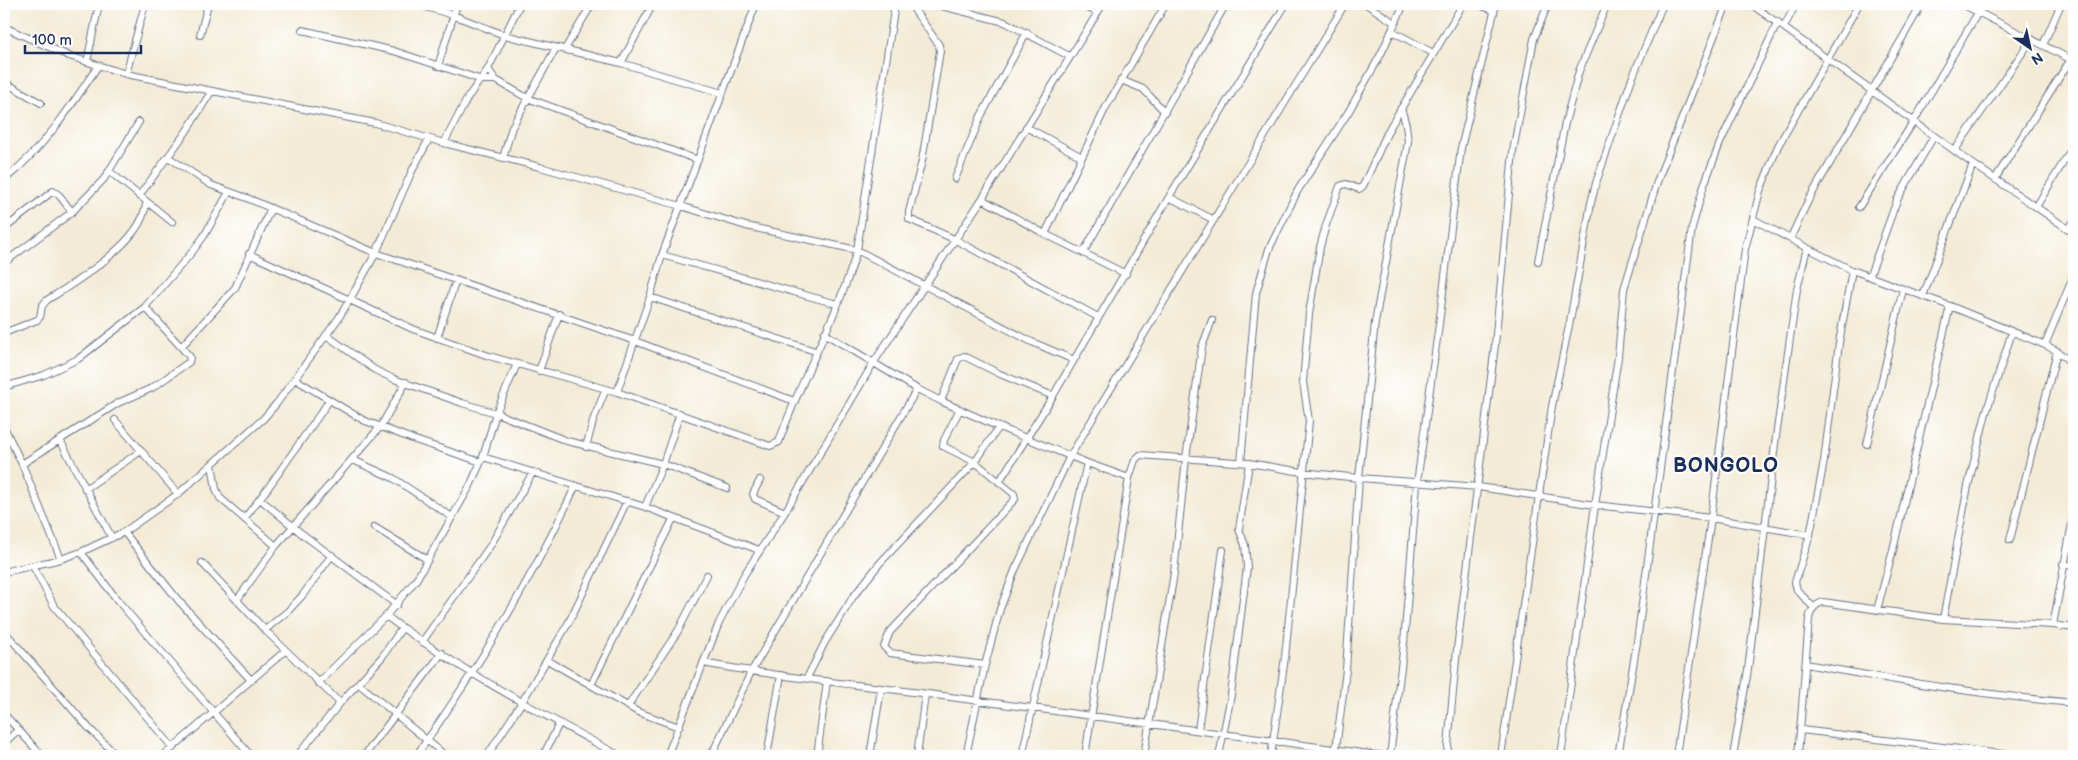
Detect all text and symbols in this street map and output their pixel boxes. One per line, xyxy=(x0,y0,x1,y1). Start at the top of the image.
scale bar xyxy=(25,22,141,54)
north arrow xyxy=(2006,22,2056,72)
text: 100 m xyxy=(32,31,72,50)
text: N xyxy=(2028,48,2046,68)
district label: BONGOLO xyxy=(1673,454,1779,478)

